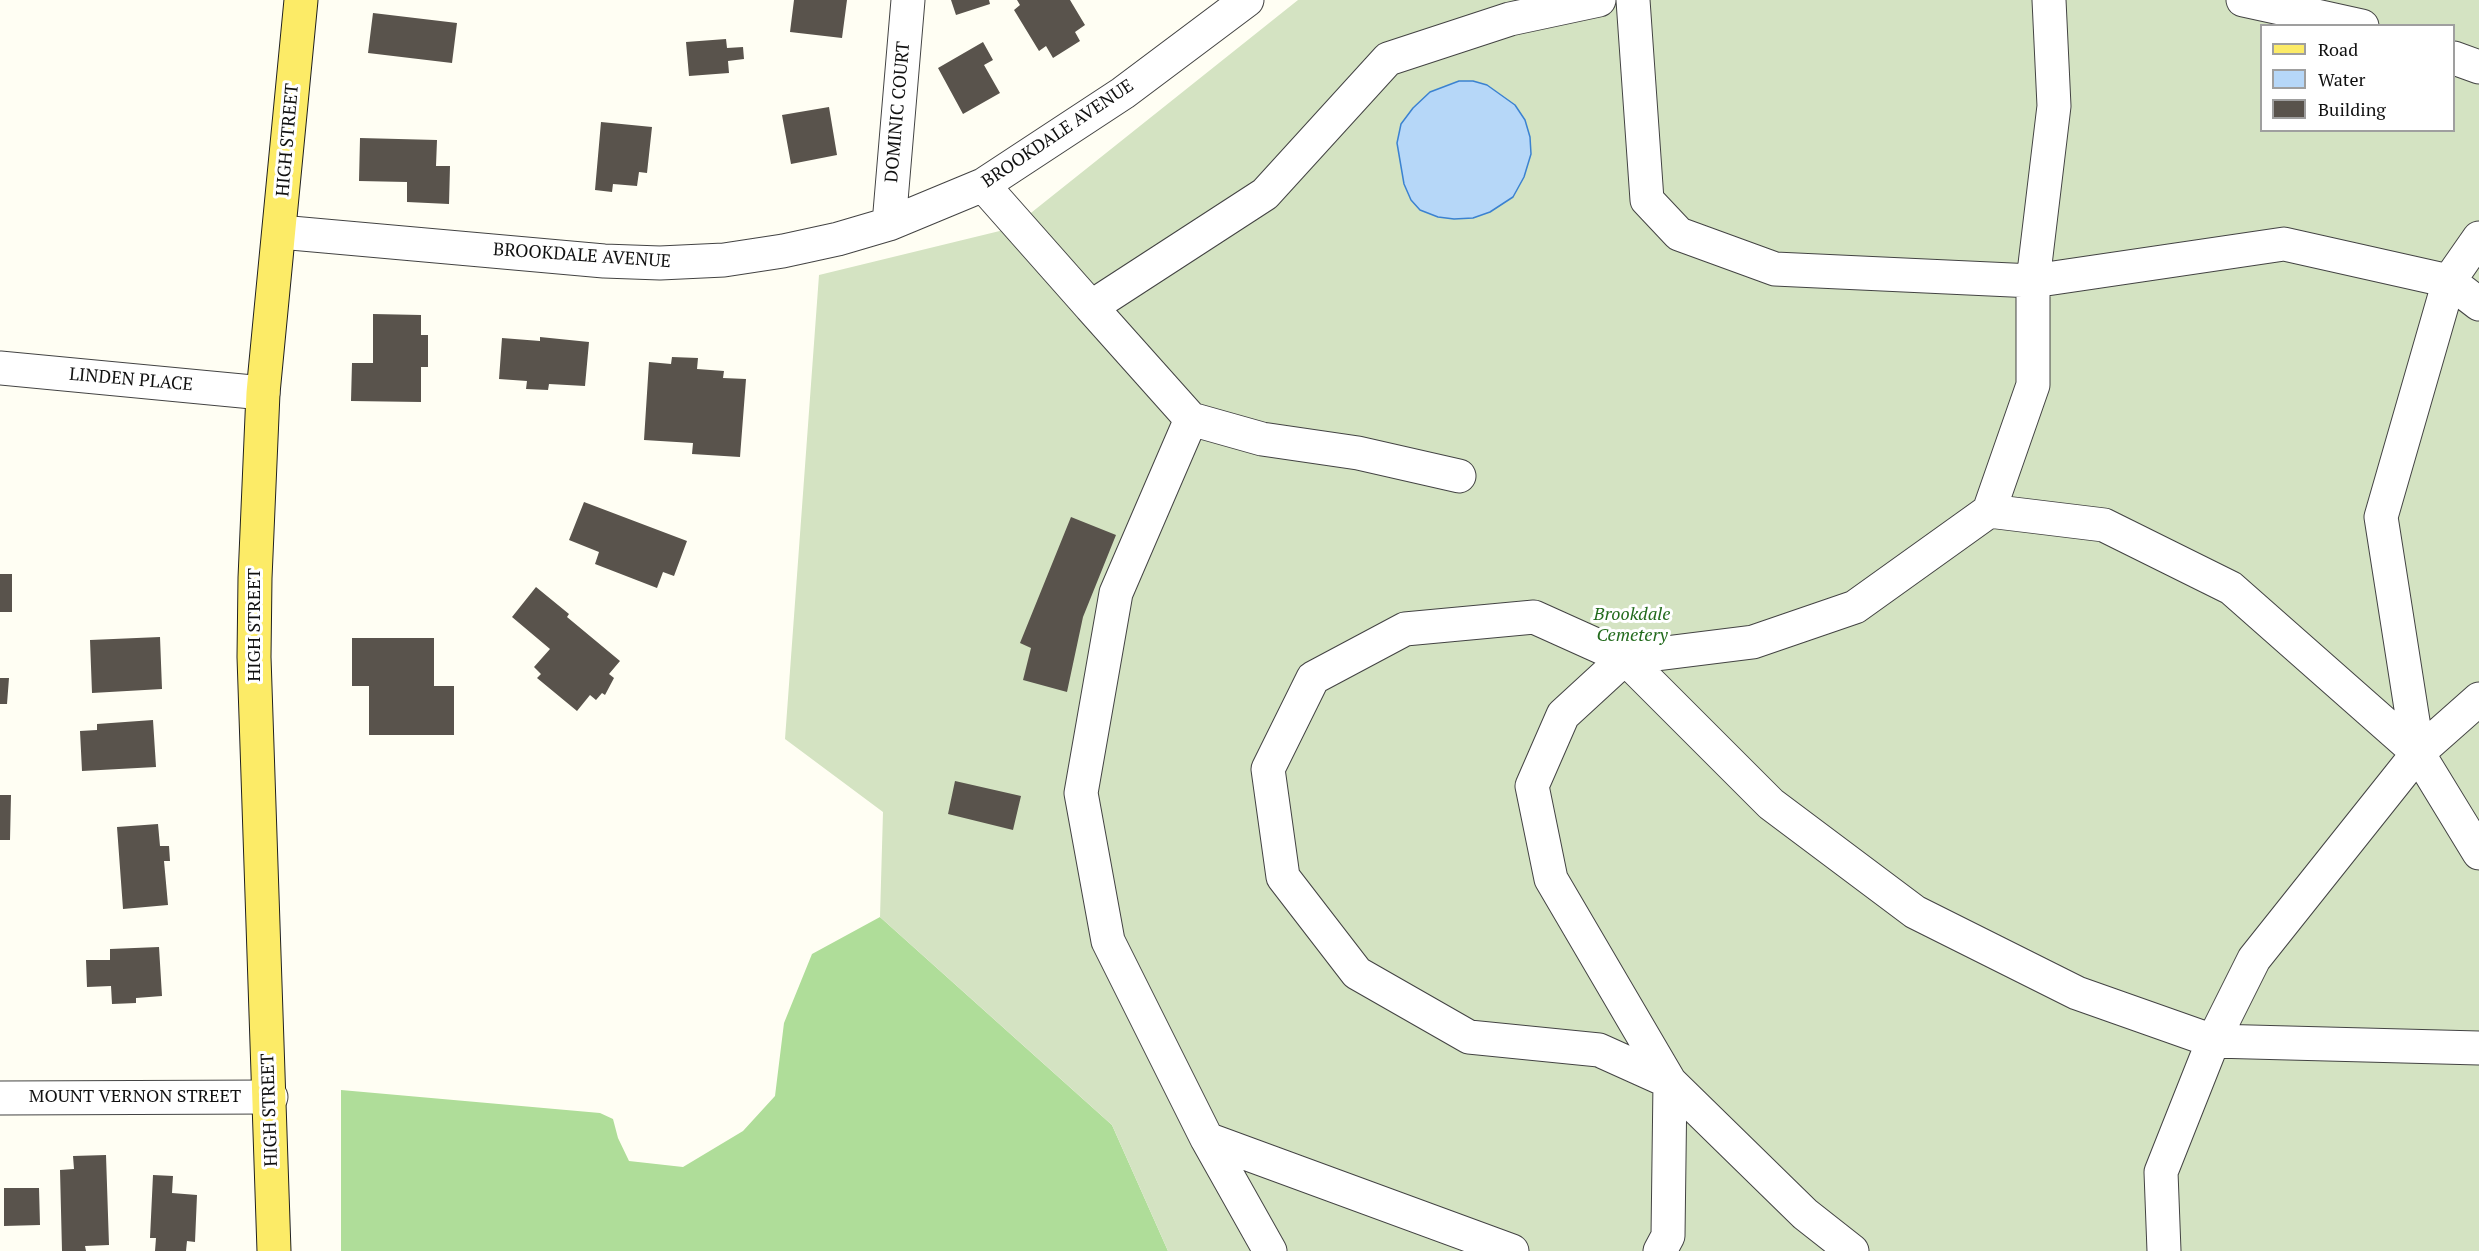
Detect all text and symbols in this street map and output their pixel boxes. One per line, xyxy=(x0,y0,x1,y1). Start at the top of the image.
legend xyxy=(2260,24,2455,132)
text: Road xyxy=(2318,37,2358,61)
street label: DOMINIC COURT xyxy=(881,40,915,184)
text: Water xyxy=(2318,67,2365,91)
street label: BROOKDALE AVENUE xyxy=(978,75,1138,193)
street label: HIGH STREET xyxy=(272,82,304,198)
text: Building xyxy=(2318,97,2386,121)
street label: BROOKDALE AVENUE xyxy=(492,239,672,273)
street label: LINDEN PLACE xyxy=(68,364,194,396)
street label: HIGH STREET xyxy=(244,568,266,682)
park label: Brookdale Cemetery xyxy=(1593,604,1671,646)
street label: HIGH STREET xyxy=(257,1053,283,1167)
street label: MOUNT VERNON STREET xyxy=(29,1086,241,1108)

